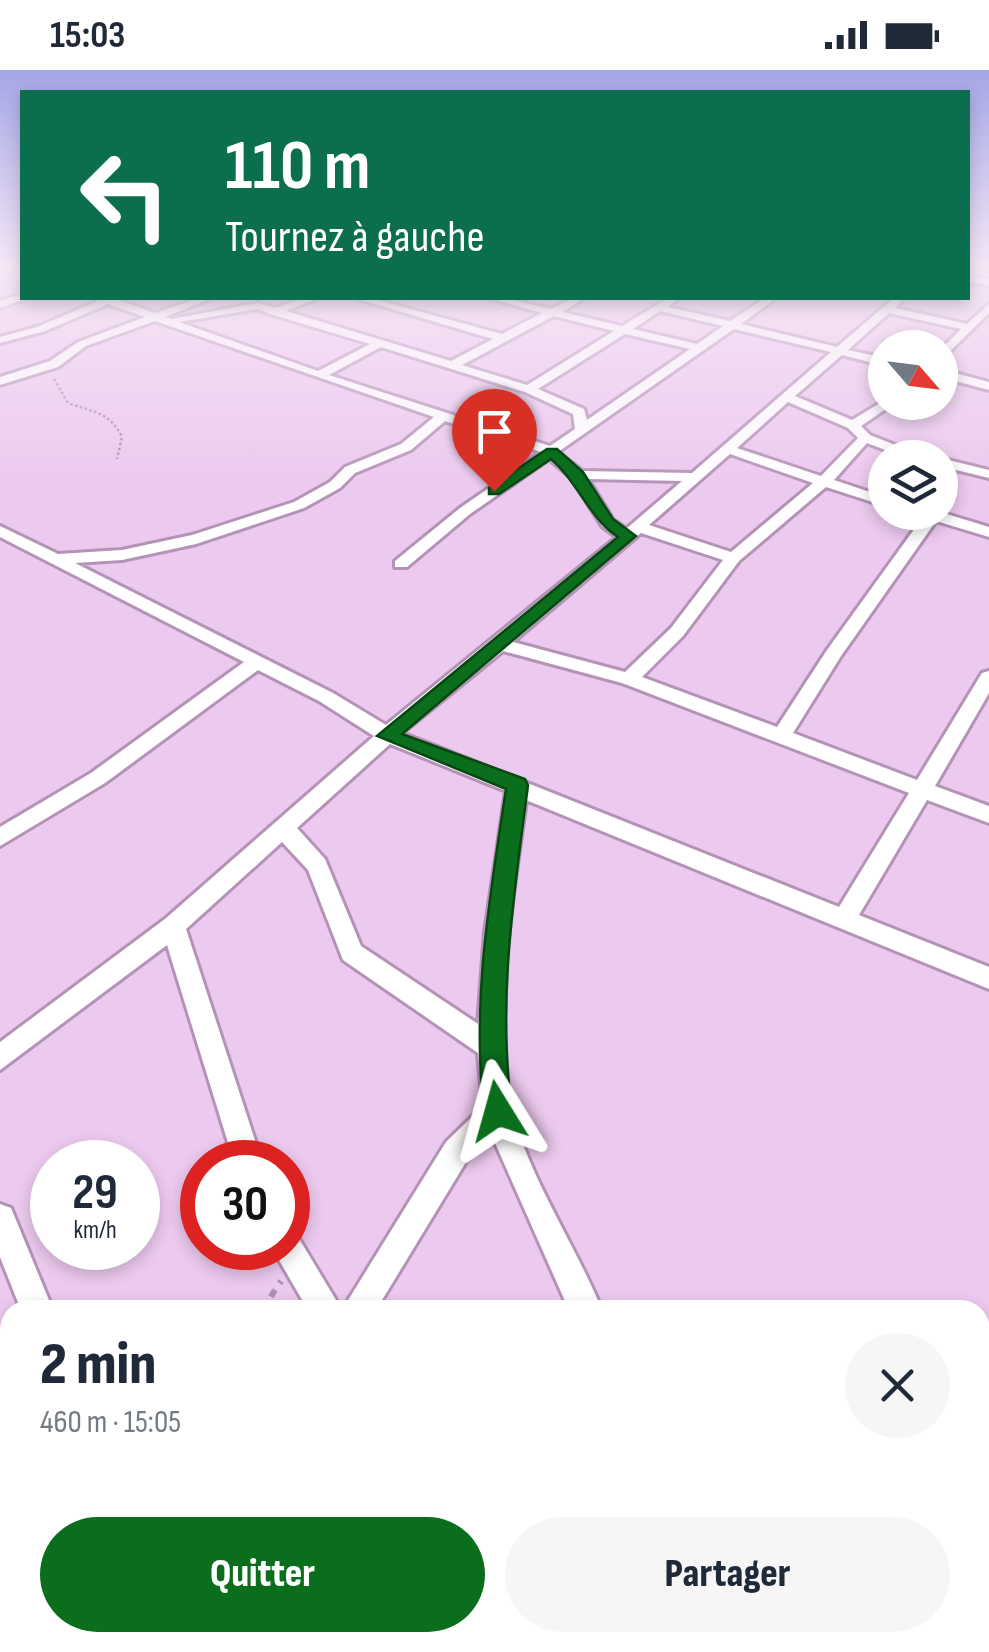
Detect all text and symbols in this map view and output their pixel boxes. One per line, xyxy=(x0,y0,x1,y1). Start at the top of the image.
text: 15:03 xyxy=(50,13,125,58)
text: 110 m xyxy=(225,125,371,209)
icon: left xyxy=(60,130,190,260)
text: Tournez à gauche xyxy=(225,210,485,265)
north arrow xyxy=(868,330,958,420)
map controls xyxy=(868,330,958,530)
pin xyxy=(452,389,537,492)
icon: arrive xyxy=(467,404,522,459)
button: layers xyxy=(868,440,958,530)
position arrow xyxy=(446,1059,550,1163)
speed limit sign: 30 xyxy=(180,1140,310,1270)
text: 29 xyxy=(72,1163,118,1223)
text: km/h xyxy=(73,1215,117,1246)
text: 2 min xyxy=(40,1329,156,1401)
button: close xyxy=(845,1333,950,1438)
text: 460 m · 15:05 xyxy=(40,1403,181,1442)
button: Quitter xyxy=(40,1517,485,1632)
button: Partager xyxy=(505,1517,950,1632)

